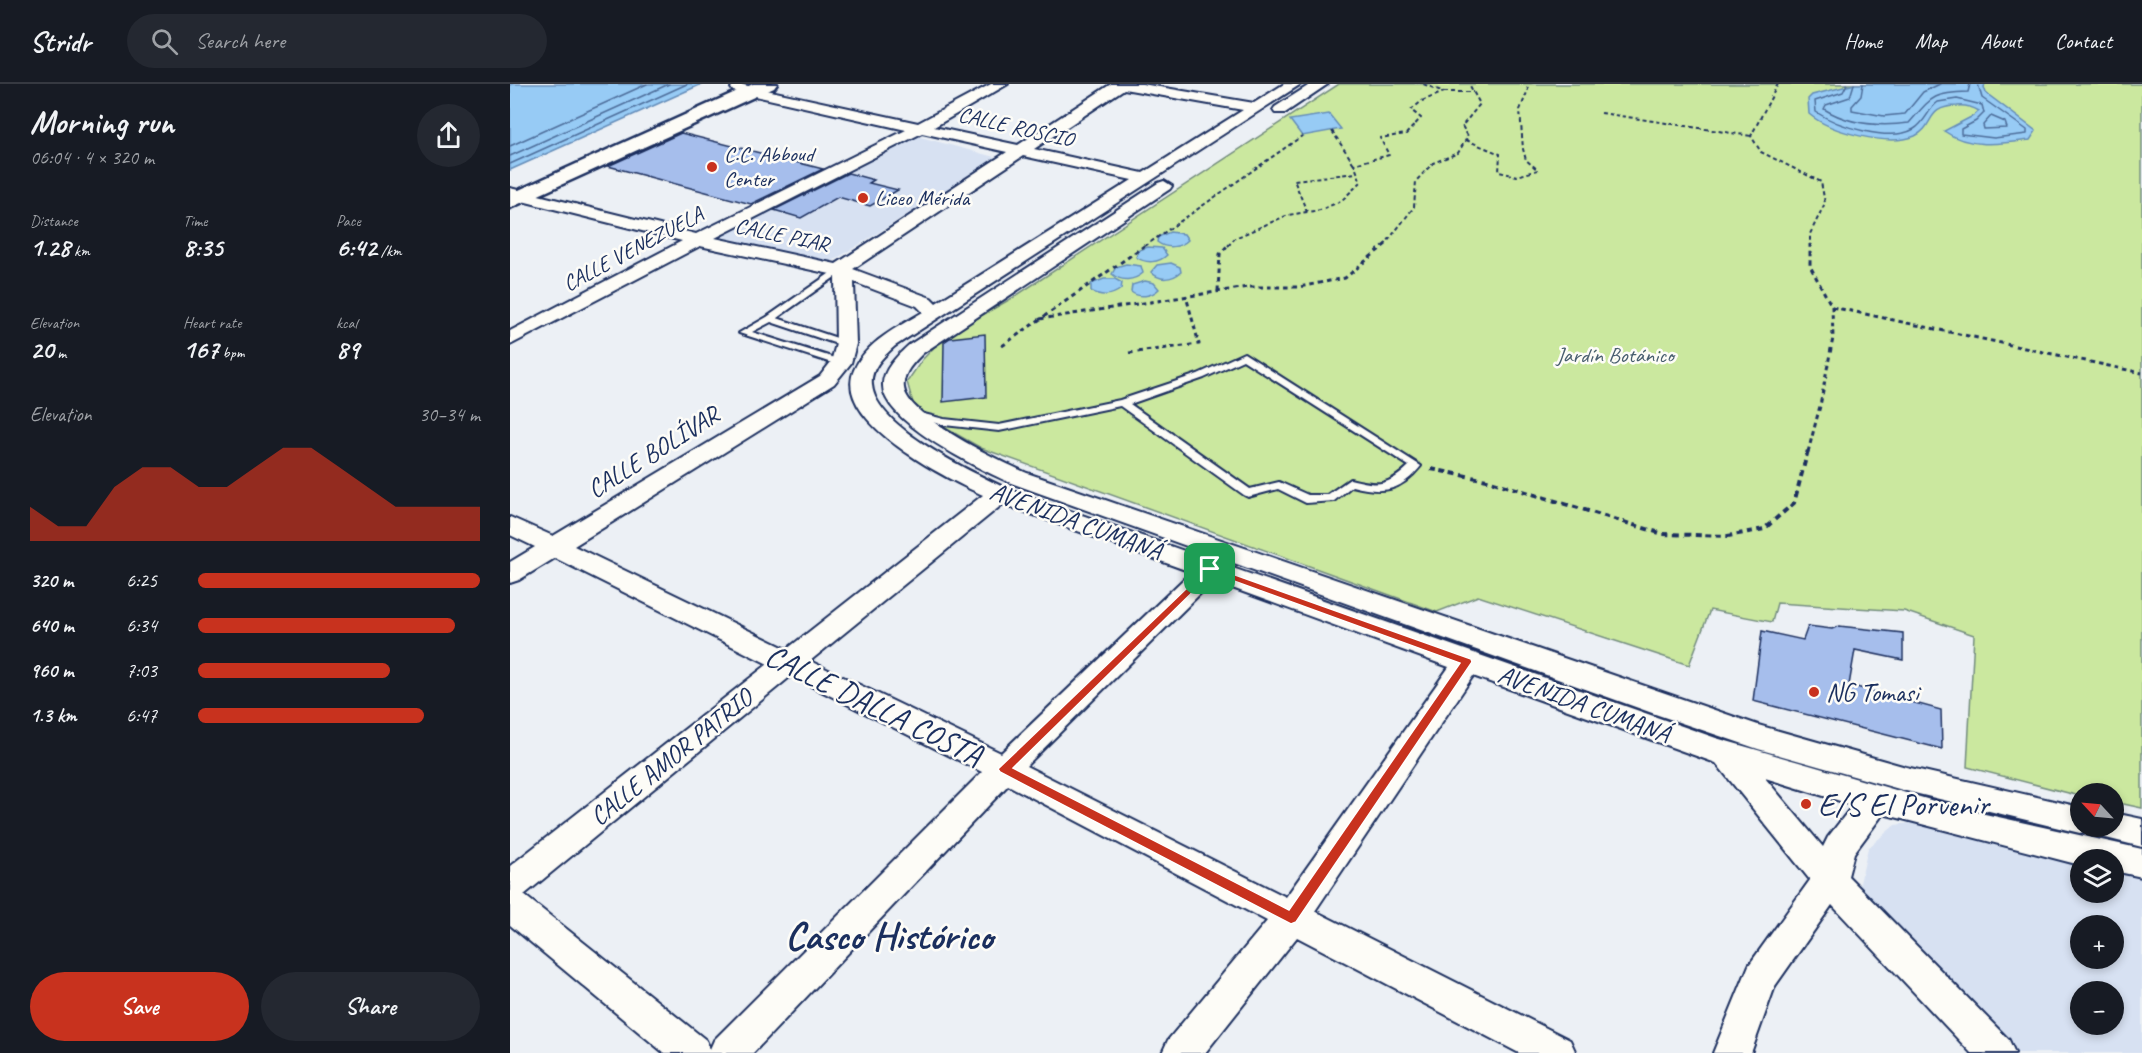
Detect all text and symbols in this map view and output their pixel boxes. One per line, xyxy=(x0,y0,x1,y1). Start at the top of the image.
search box xyxy=(127,14,547,68)
text: Stridr xyxy=(30,24,91,59)
icon: search xyxy=(148,25,181,58)
text: Search here xyxy=(196,27,285,55)
text: Home xyxy=(1844,28,1882,54)
text: Map xyxy=(1915,28,1947,54)
text: About xyxy=(1980,28,2022,54)
text: Contact xyxy=(2055,28,2112,54)
street label: CALLE ROSCIO xyxy=(956,100,1078,154)
text: Morning run xyxy=(30,101,174,143)
button: share xyxy=(417,104,480,167)
place label: C.C. Abboud Center xyxy=(724,140,817,193)
text: 06:04 · 4 × 320 m xyxy=(30,145,154,170)
marker: C.C. Abboud Center xyxy=(705,160,719,174)
place label: Liceo Mérida xyxy=(875,184,971,212)
marker: Liceo Mérida xyxy=(856,191,870,205)
street label: CALLE VENEZUELA xyxy=(558,200,709,298)
text: Distance xyxy=(30,211,78,231)
text: Time xyxy=(183,211,207,231)
text: Pace xyxy=(336,211,361,231)
street label: CALLE PIAR xyxy=(733,211,833,259)
text: 1.28 xyxy=(30,231,70,264)
text: 8:35 xyxy=(183,231,223,264)
text: 6:42 xyxy=(336,231,377,264)
text: km xyxy=(70,241,90,261)
text: /km xyxy=(377,241,402,261)
text: Elevation xyxy=(30,313,79,333)
text: Heart rate xyxy=(183,313,241,333)
text: kcal xyxy=(336,313,357,333)
text: 20 xyxy=(30,333,53,366)
text: 167 xyxy=(183,333,219,366)
text: 89 xyxy=(336,333,359,366)
park label: Jardín Botánico xyxy=(1555,341,1676,369)
text: m xyxy=(53,343,66,363)
text: bpm xyxy=(219,343,244,363)
street label: CALLE BOLÍVAR xyxy=(581,397,728,506)
text: Elevation xyxy=(30,402,92,427)
text: 30–34 m xyxy=(419,402,480,427)
street label: AVENIDA CUMANÁ xyxy=(986,475,1169,568)
pin xyxy=(1184,543,1235,594)
icon: arrive xyxy=(1193,552,1226,585)
text: 320 m xyxy=(30,568,73,593)
text: 6:25 xyxy=(126,568,157,593)
text: 640 m xyxy=(30,613,74,638)
text: 6:34 xyxy=(126,613,157,638)
street label: CALLE DALLA COSTA xyxy=(759,635,990,776)
text: 960 m xyxy=(30,658,73,683)
text: 7:03 xyxy=(126,658,157,683)
street label: AVENIDA CUMANÁ xyxy=(1494,658,1677,751)
place label: NG Tomasi xyxy=(1826,676,1922,709)
street label: CALLE AMOR PATRIO xyxy=(583,679,761,833)
marker: NG Tomasi xyxy=(1807,685,1821,699)
text: 1.3 km xyxy=(30,703,77,728)
text: 6:47 xyxy=(126,703,157,728)
north arrow xyxy=(2070,783,2124,837)
map controls xyxy=(2070,783,2124,1035)
place label: E/S El Porvenir xyxy=(1818,784,1992,825)
marker: E/S El Porvenir xyxy=(1799,797,1813,811)
button: layers xyxy=(2070,849,2124,903)
district label: Casco Histórico xyxy=(785,912,997,961)
button: + xyxy=(2070,915,2124,969)
button: Save xyxy=(30,972,249,1041)
button: Share xyxy=(261,972,480,1041)
button: − xyxy=(2070,981,2124,1035)

